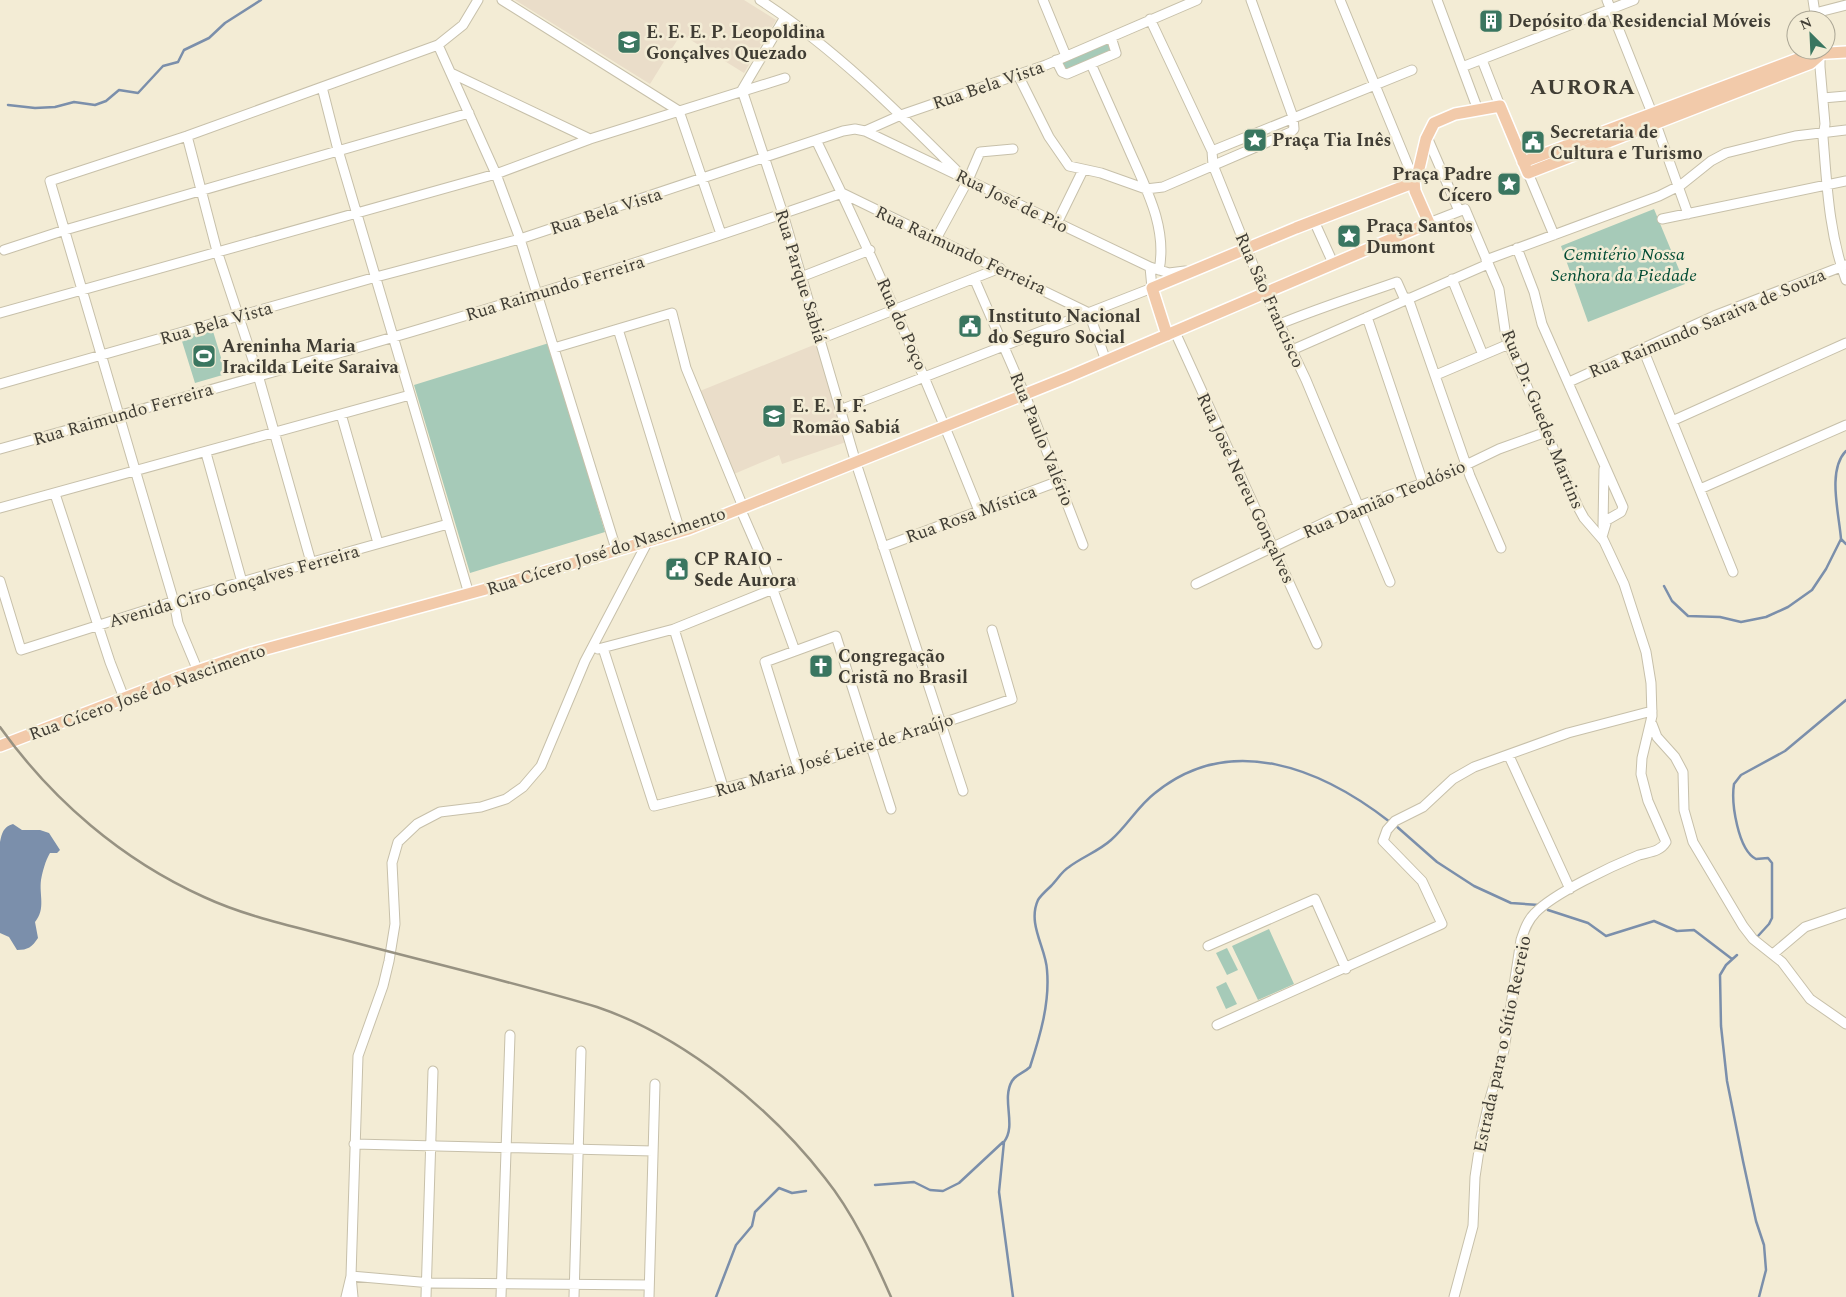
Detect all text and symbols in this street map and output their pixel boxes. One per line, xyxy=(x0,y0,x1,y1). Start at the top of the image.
building icon: Depósito da Residencial Móveis xyxy=(1478,8,1504,34)
place label: Depósito da Residencial Móveis xyxy=(1508,8,1771,35)
north arrow xyxy=(1786,10,1836,60)
text: N xyxy=(1796,12,1815,35)
place label: E. E. E. P. Leopoldina Gonçalves Quezado xyxy=(646,19,826,67)
school or university icon: E. E. E. P. Leopoldina Gonçalves Quezado xyxy=(616,29,642,55)
street label: Rua Bela Vista xyxy=(929,54,1048,117)
district label: AURORA xyxy=(1530,71,1636,104)
place label: Secretaria de Cultura e Turismo xyxy=(1550,119,1703,167)
place icon: Praça Tia Inês xyxy=(1242,127,1268,153)
place label: Praça Tia Inês xyxy=(1272,127,1391,154)
public building icon: Secretaria de Cultura e Turismo xyxy=(1520,129,1546,155)
place label: Praça Padre Cícero xyxy=(1392,161,1492,209)
street label: Rua José de Pio xyxy=(951,162,1073,240)
place icon: Praça Padre Cícero xyxy=(1496,171,1522,197)
street label: Rua Bela Vista xyxy=(547,181,666,242)
street label: Rua Raimundo Ferreira xyxy=(871,199,1051,302)
street label: Rua Parque Sabiá xyxy=(767,206,834,347)
place label: Praça Santos Dumont xyxy=(1366,213,1473,261)
place icon: Praça Santos Dumont xyxy=(1336,223,1362,249)
street label: Rua São Francisco xyxy=(1228,228,1312,372)
park label: Cemitério Nossa Senhora da Piedade xyxy=(1551,241,1697,289)
street label: Rua Raimundo Ferreira xyxy=(462,248,648,329)
street label: Rua Raimundo Saraiva de Souza xyxy=(1585,261,1830,386)
street label: Rua do Poço xyxy=(869,274,934,375)
street label: Rua Bela Vista xyxy=(156,294,276,352)
place label: Instituto Nacional do Seguro Social xyxy=(988,303,1141,351)
public building icon: Instituto Nacional do Seguro Social xyxy=(957,313,983,339)
street label: Rua Dr. Guedes Martins xyxy=(1494,325,1591,513)
place label: Areninha Maria Iracilda Leite Saraiva xyxy=(222,333,400,381)
sports icon: Areninha Maria Iracilda Leite Saraiva xyxy=(191,343,217,369)
street label: Rua Paulo Valério xyxy=(1002,368,1081,510)
street label: Rua Raimundo Ferreira xyxy=(30,376,217,453)
street label: Rua José Nereu Gonçalves xyxy=(1189,388,1302,588)
place label: E. E. I. F. Romão Sabiá xyxy=(792,393,901,441)
school or university icon: E. E. I. F. Romão Sabiá xyxy=(761,403,787,429)
street label: Rua Damião Teodósio xyxy=(1298,453,1470,546)
street label: Rua Rosa Mística xyxy=(902,478,1041,551)
street label: Rua Cícero José do Nascimento xyxy=(483,500,729,603)
street label: Avenida Ciro Gonçalves Ferreira xyxy=(106,538,363,635)
place label: CP RAIO - Sede Aurora xyxy=(694,546,797,594)
public building icon: CP RAIO - Sede Aurora xyxy=(664,556,690,582)
street label: Rua Cícero José do Nascimento xyxy=(25,637,269,748)
place label: Congregação Cristã no Brasil xyxy=(838,643,968,691)
church icon: Congregação Cristã no Brasil xyxy=(808,653,834,679)
street label: Rua Maria José Leite de Araújo xyxy=(711,706,957,805)
street label: Estrada para o Sítio Recreio xyxy=(1466,933,1539,1155)

